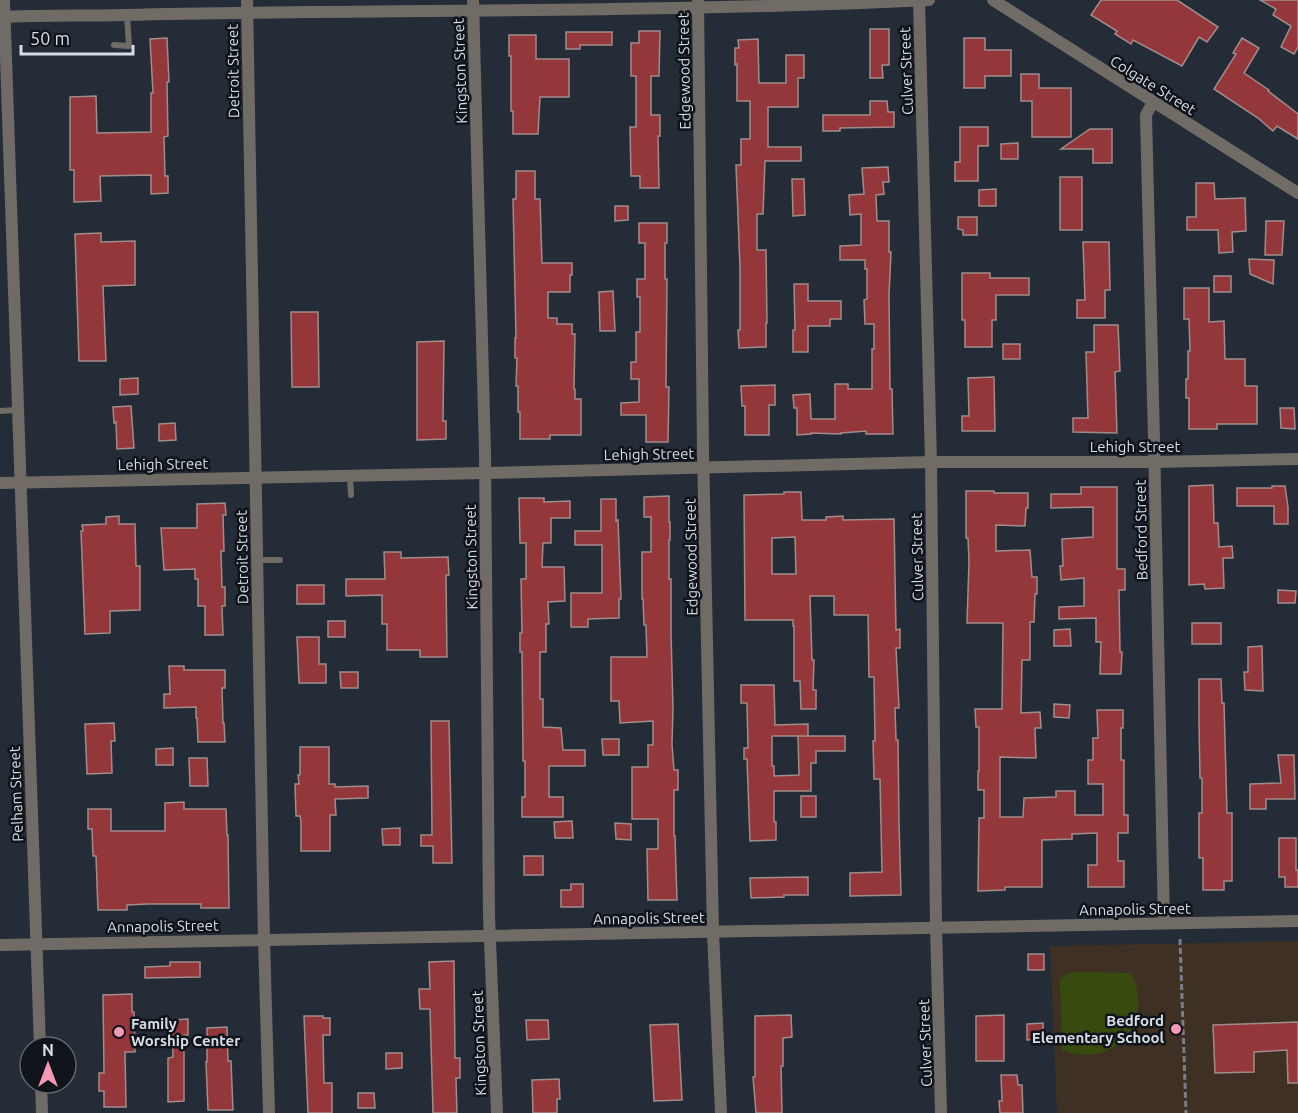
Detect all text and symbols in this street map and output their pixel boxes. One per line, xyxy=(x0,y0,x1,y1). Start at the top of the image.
street label: Edgewood Street xyxy=(674,12,694,130)
scale bar xyxy=(21,18,134,56)
street label: Kingston Street xyxy=(450,18,470,124)
street label: Detroit Street xyxy=(224,24,242,118)
street label: Culver Street xyxy=(896,27,916,115)
text: 50 m xyxy=(30,28,70,48)
street label: Colgate Street xyxy=(1107,52,1199,118)
street label: Lehigh Street xyxy=(1090,438,1180,455)
street label: Lehigh Street xyxy=(604,445,695,463)
street label: Lehigh Street xyxy=(118,455,209,473)
street label: Bedford Street xyxy=(1132,479,1150,581)
street label: Edgewood Street xyxy=(681,498,701,616)
street label: Kingston Street xyxy=(462,504,480,610)
street label: Detroit Street xyxy=(233,510,251,604)
street label: Culver Street xyxy=(908,513,926,601)
street label: Pelham Street xyxy=(6,746,26,842)
street label: Annapolis Street xyxy=(1079,900,1191,918)
street label: Annapolis Street xyxy=(593,909,705,927)
street label: Annapolis Street xyxy=(107,917,219,935)
street label: Kingston Street xyxy=(469,990,489,1096)
street label: Culver Street xyxy=(915,999,935,1087)
place label: Bedford Elementary School xyxy=(1032,1012,1164,1046)
place label: Family Worship Center xyxy=(131,1015,241,1049)
marker: Bedford Elementary School xyxy=(1169,1022,1183,1036)
marker: Family Worship Center xyxy=(112,1025,126,1039)
north arrow xyxy=(18,1035,78,1095)
text: N xyxy=(42,1041,54,1059)

